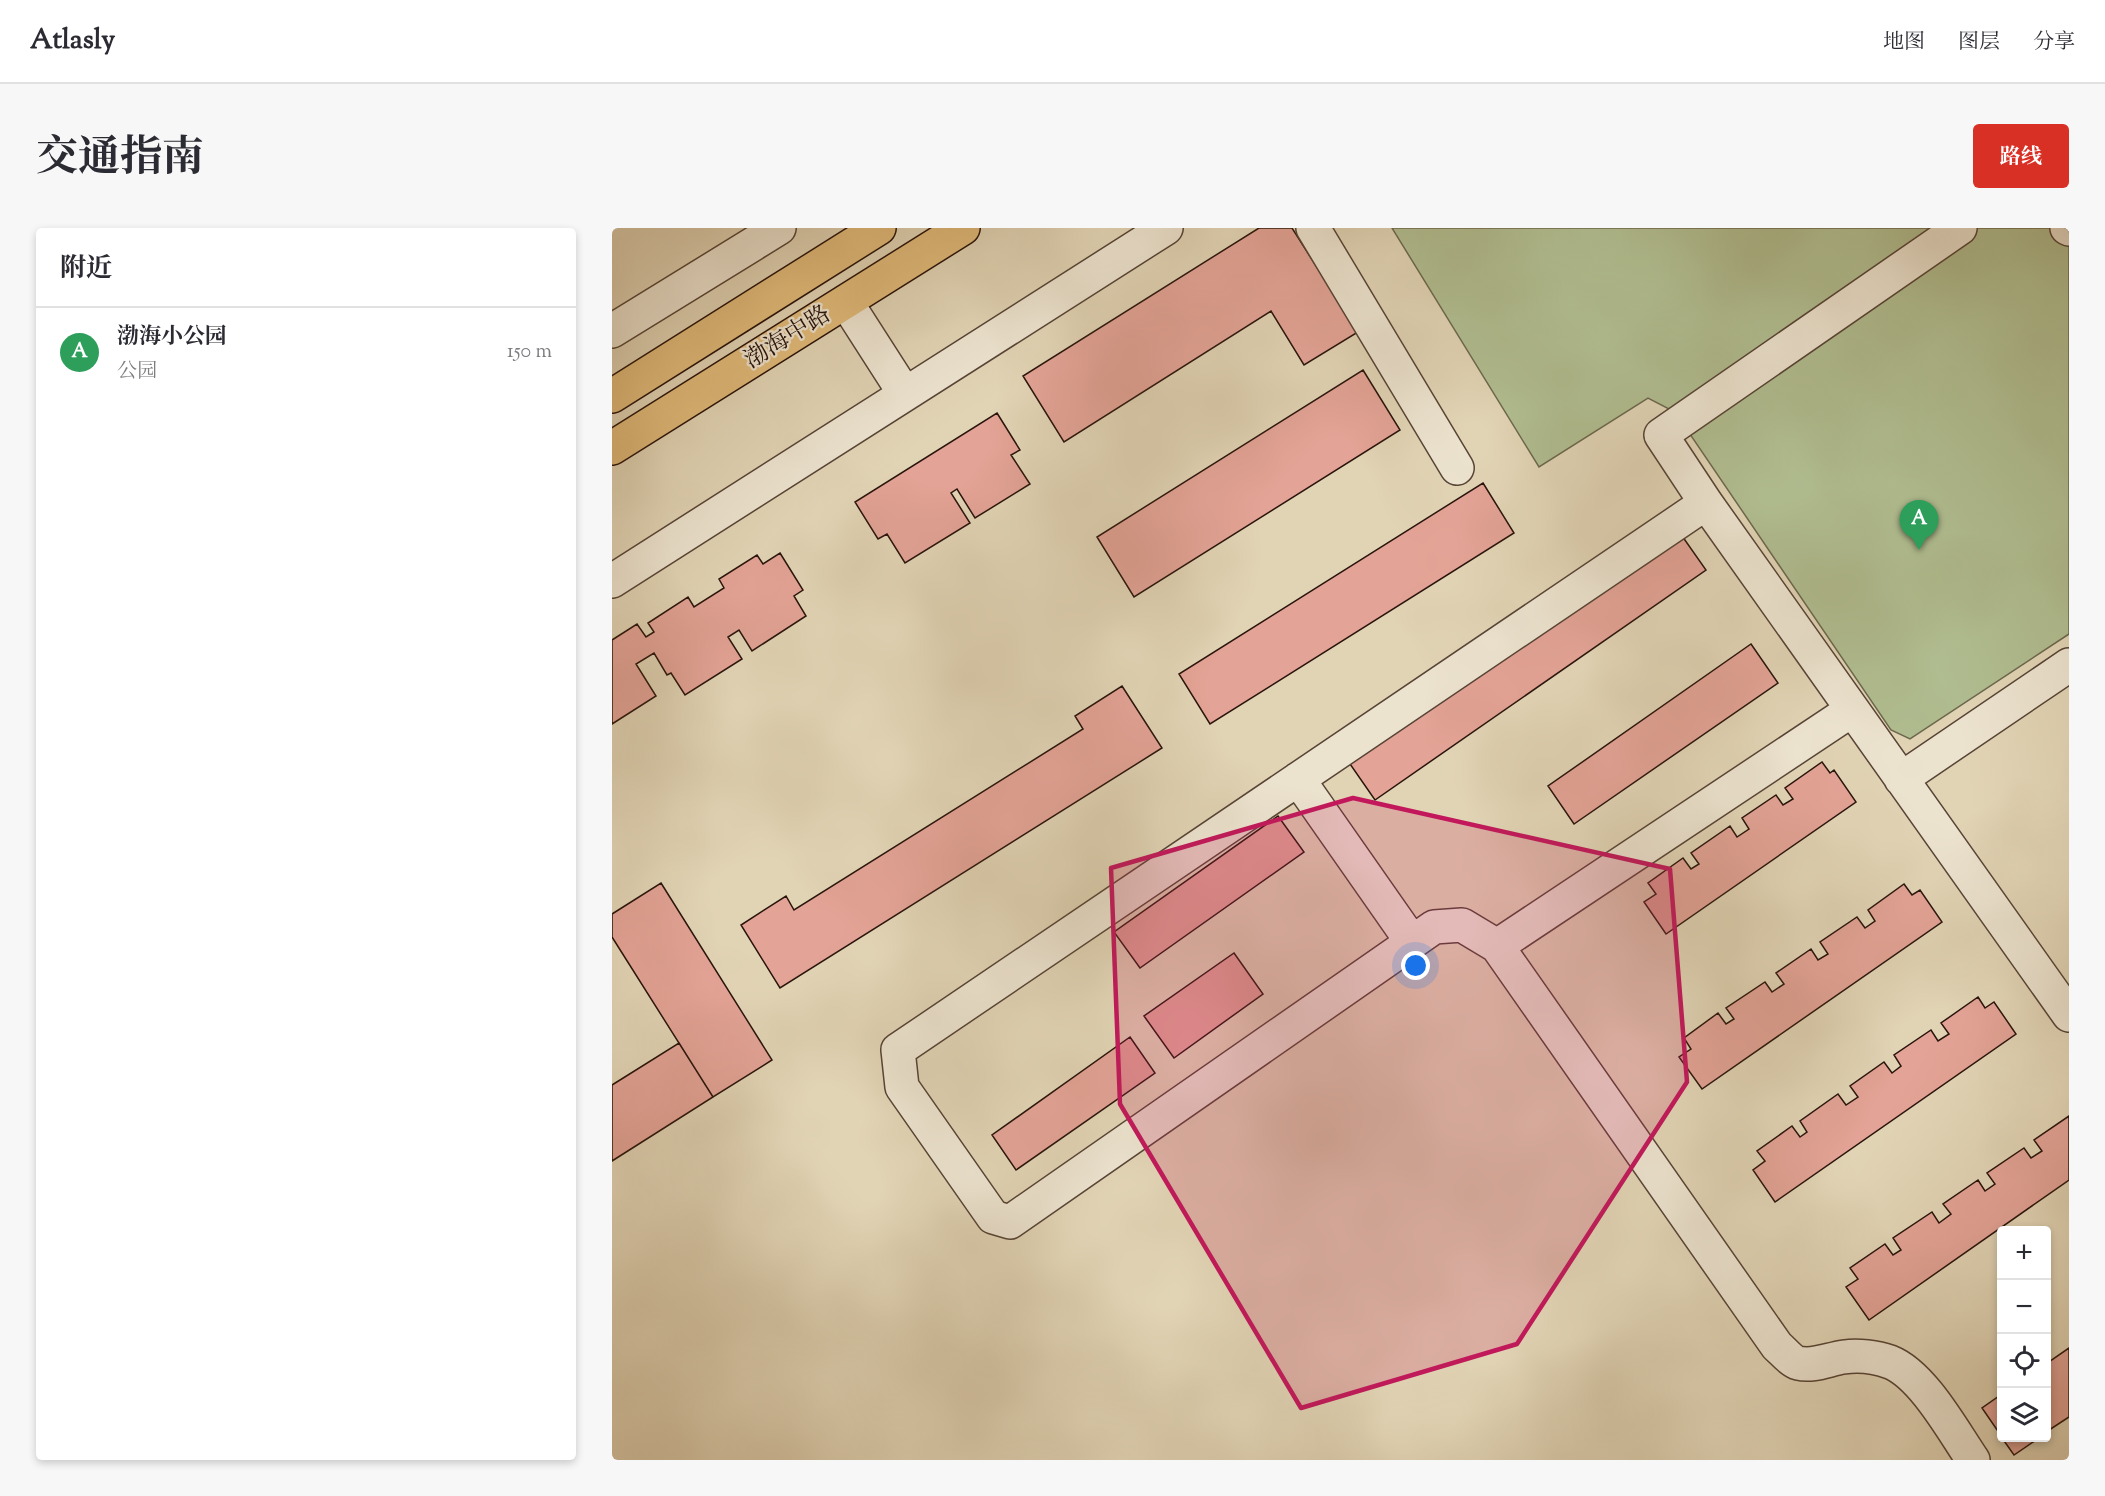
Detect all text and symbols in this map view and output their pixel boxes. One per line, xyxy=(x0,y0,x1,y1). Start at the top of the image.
text: Atlasly xyxy=(30,21,115,61)
text: 地图 xyxy=(1883,28,1925,58)
text: 图层 xyxy=(1958,28,2000,58)
text: 分享 xyxy=(2033,28,2075,58)
button: 路线 xyxy=(1973,124,2069,188)
text: 交通指南 xyxy=(36,130,204,190)
text: 附近 xyxy=(60,251,112,288)
street label: 渤海中路 xyxy=(738,298,838,378)
text: 渤海小公园 xyxy=(117,322,227,354)
text: A xyxy=(71,338,88,367)
text: 150 m xyxy=(507,338,552,367)
text: 公园 xyxy=(117,358,157,387)
pin: A xyxy=(1900,500,1938,550)
your location xyxy=(1401,951,1430,980)
map controls xyxy=(1997,1226,2051,1442)
button: + xyxy=(1997,1226,2051,1280)
button: − xyxy=(1997,1280,2051,1334)
button: locate xyxy=(1997,1334,2051,1388)
button: layers xyxy=(1997,1388,2051,1442)

